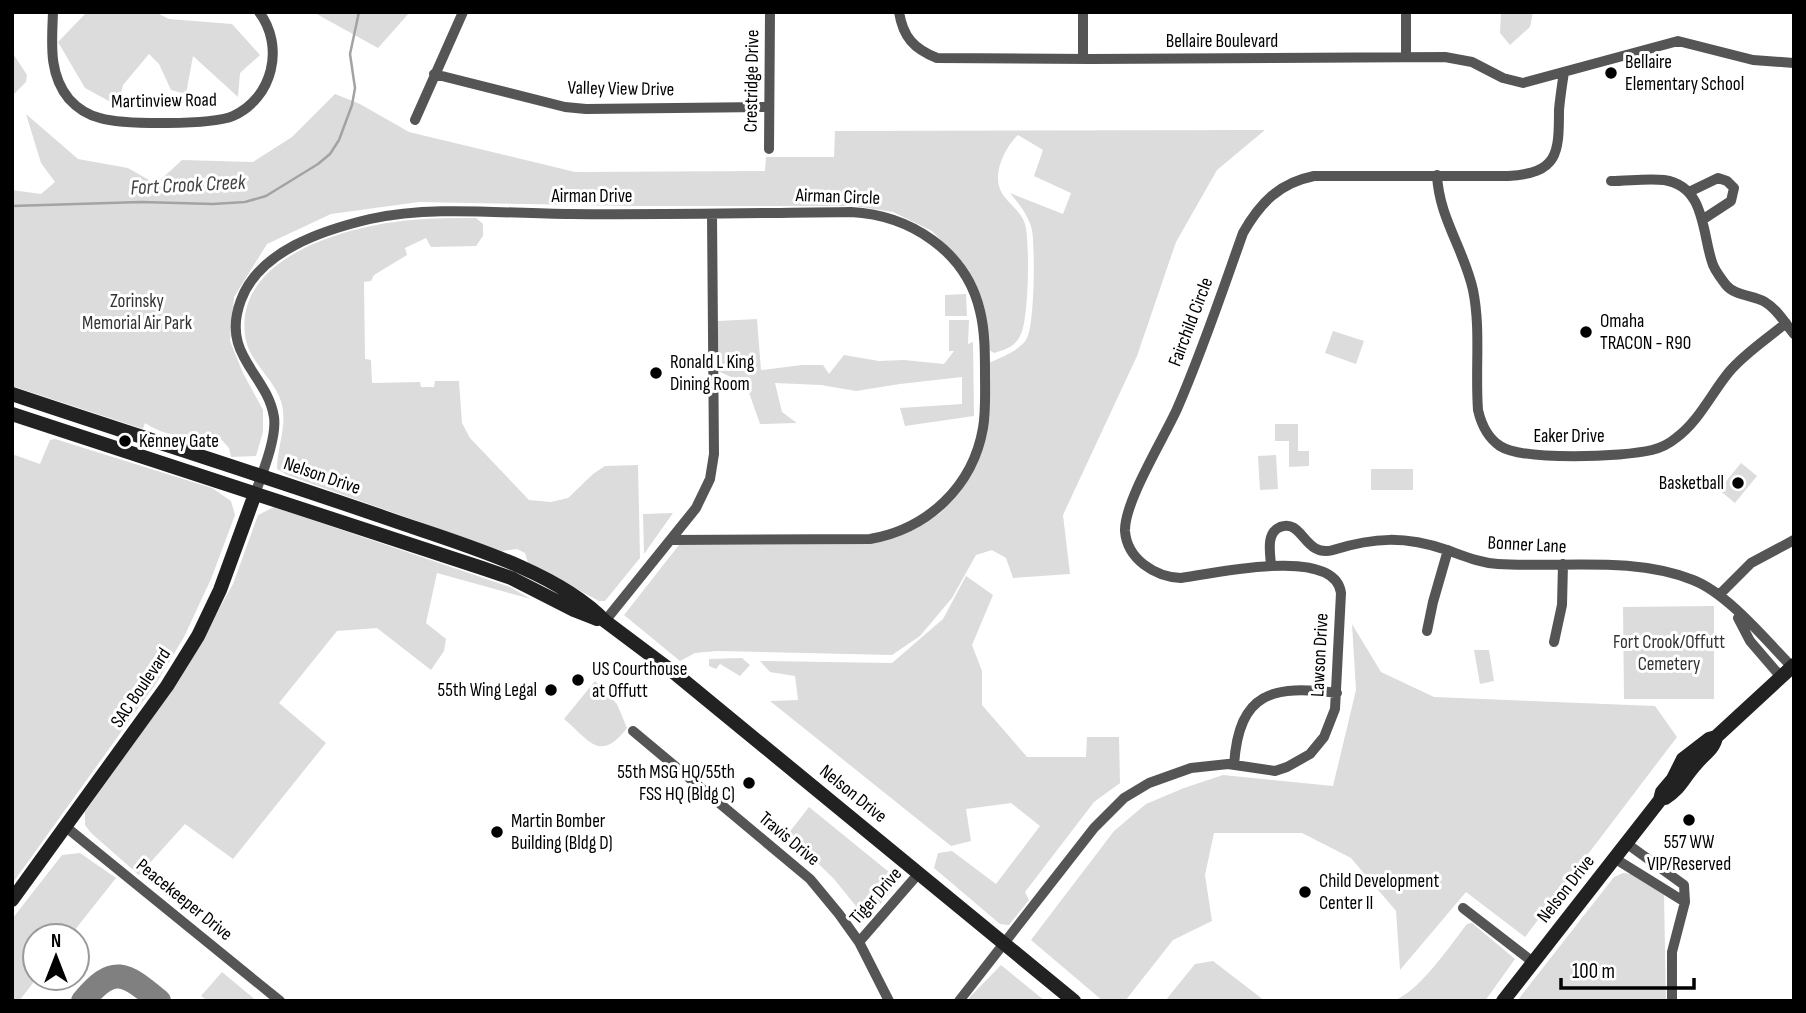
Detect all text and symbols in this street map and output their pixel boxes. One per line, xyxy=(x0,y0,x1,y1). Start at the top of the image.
street label: Crestridge Drive xyxy=(740,29,764,133)
street label: Bellaire Boulevard xyxy=(1166,30,1278,53)
place label: Bellaire Elementary School xyxy=(1625,51,1744,96)
marker: Bellaire Elementary School xyxy=(1603,65,1619,81)
street label: Valley View Drive xyxy=(567,77,675,101)
street label: Martinview Road xyxy=(111,89,217,113)
water label: Fort Crook Creek xyxy=(130,169,247,200)
street label: Airman Circle xyxy=(794,184,881,210)
street label: Airman Drive xyxy=(551,185,632,208)
street label: Fairchild Circle xyxy=(1164,274,1218,370)
park label: Zorinsky Memorial Air Park xyxy=(82,290,193,335)
place label: Omaha TRACON - R90 xyxy=(1600,310,1691,355)
marker: Omaha TRACON - R90 xyxy=(1578,324,1594,340)
place label: Ronald L King Dining Room xyxy=(670,351,755,396)
marker: Ronald L King Dining Room xyxy=(648,365,664,381)
street label: Eaker Drive xyxy=(1533,425,1605,448)
place label: Kenney Gate xyxy=(139,430,219,453)
marker: Kenney Gate xyxy=(117,433,133,449)
street label: Nelson Drive xyxy=(280,452,364,500)
place label: Basketball xyxy=(1659,472,1724,495)
marker: Basketball xyxy=(1730,475,1746,491)
street label: Bonner Lane xyxy=(1487,531,1567,559)
street label: Lawson Drive xyxy=(1306,612,1334,698)
park label: Fort Crook/Offutt Cemetery xyxy=(1613,631,1725,676)
street label: SAC Boulevard xyxy=(106,644,176,732)
place label: US Courthouse at Offutt xyxy=(592,658,687,703)
marker: US Courthouse at Offutt xyxy=(570,672,586,688)
place label: 55th Wing Legal xyxy=(438,679,537,702)
marker: 55th Wing Legal xyxy=(543,682,559,698)
street label: Nelson Drive xyxy=(815,760,891,828)
place label: 55th MSG HQ/55th FSS HQ (Bldg C) xyxy=(617,761,735,806)
marker: 55th MSG HQ/55th FSS HQ (Bldg C) xyxy=(741,775,757,791)
street label: Travis Drive xyxy=(754,807,824,871)
place label: Martin Bomber Building (Bldg D) xyxy=(511,810,613,855)
marker: 557 WW VIP/Reserved xyxy=(1681,812,1697,828)
marker: Martin Bomber Building (Bldg D) xyxy=(489,824,505,840)
place label: 557 WW VIP/Reserved xyxy=(1647,831,1731,876)
street label: Nelson Drive xyxy=(1532,850,1600,928)
street label: Peacekeeper Drive xyxy=(131,854,237,946)
street label: Tiger Drive xyxy=(845,863,907,929)
place label: Child Development Center II xyxy=(1319,870,1439,915)
marker: Child Development Center II xyxy=(1297,884,1313,900)
north arrow xyxy=(21,922,91,992)
text: N xyxy=(51,930,61,953)
scale bar xyxy=(1561,946,1694,990)
text: 100 m xyxy=(1572,959,1615,984)

